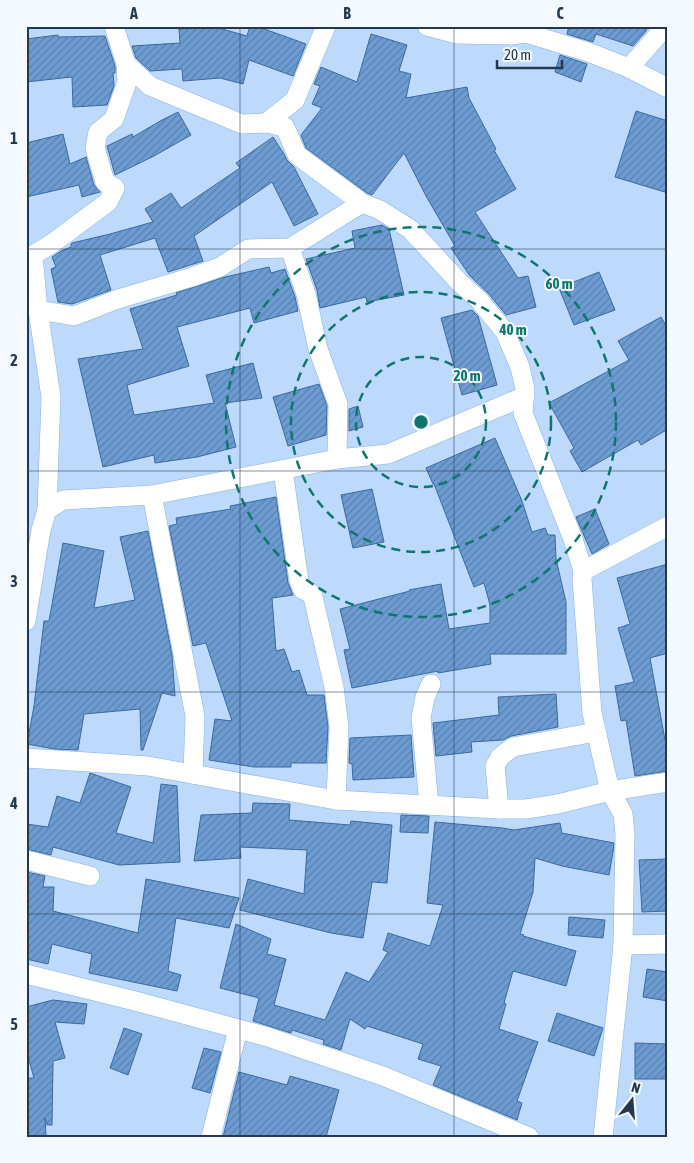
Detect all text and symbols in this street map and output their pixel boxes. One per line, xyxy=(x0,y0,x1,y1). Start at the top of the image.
text: A xyxy=(129,4,138,22)
text: B xyxy=(343,4,351,22)
text: C xyxy=(556,4,564,22)
scale bar xyxy=(497,38,562,70)
text: 20 m xyxy=(504,46,531,63)
text: 1 xyxy=(10,129,18,147)
text: 60 m xyxy=(546,275,573,292)
text: 40 m xyxy=(499,321,527,338)
text: 2 xyxy=(10,351,18,369)
text: 20 m xyxy=(454,367,481,384)
centre of rings xyxy=(412,413,430,431)
text: 3 xyxy=(10,572,18,590)
text: 4 xyxy=(9,794,18,812)
text: 5 xyxy=(10,1015,18,1033)
north arrow xyxy=(606,1076,656,1126)
text: N xyxy=(630,1079,642,1096)

